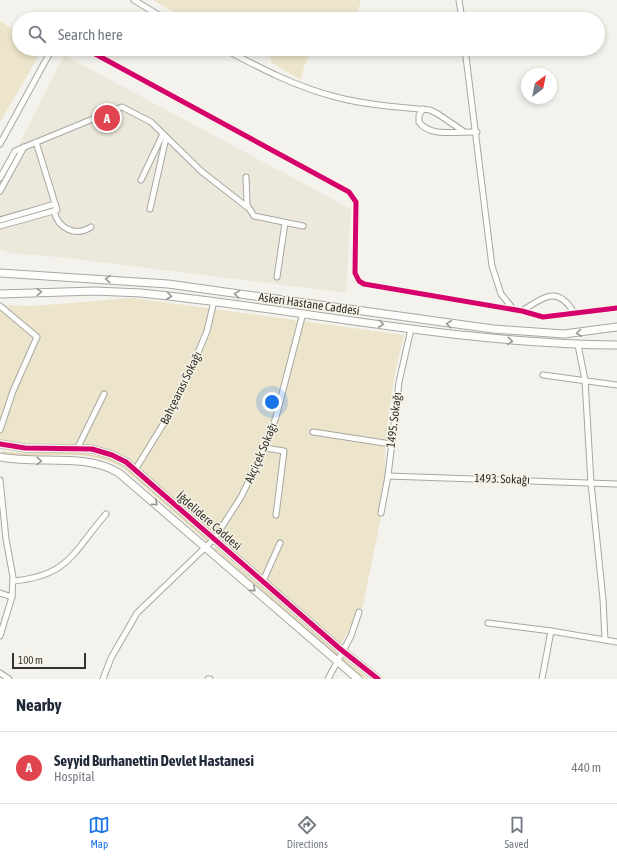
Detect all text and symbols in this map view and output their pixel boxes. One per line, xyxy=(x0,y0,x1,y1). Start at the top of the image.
search box xyxy=(12,12,605,56)
icon: search xyxy=(26,23,48,45)
text: Search here xyxy=(58,26,123,43)
north arrow xyxy=(521,68,557,104)
pin: A xyxy=(94,103,120,133)
one-way arrow xyxy=(105,275,111,284)
one-way arrow xyxy=(36,288,42,296)
one-way arrow xyxy=(234,290,240,299)
street label: Askeri Hastane Caddesi xyxy=(257,290,361,318)
one-way arrow xyxy=(166,291,172,300)
one-way arrow xyxy=(378,319,384,328)
one-way arrow xyxy=(446,320,452,329)
one-way arrow xyxy=(576,328,582,337)
one-way arrow xyxy=(507,336,513,345)
street label: Bahçearası Sokağı xyxy=(157,349,205,427)
street label: 1495. Sokağı xyxy=(384,391,404,449)
your location xyxy=(262,392,282,412)
street label: Akçiçek Sokağı xyxy=(242,421,280,485)
one-way arrow xyxy=(36,457,42,465)
street label: 1493. Sokağı xyxy=(474,471,530,487)
street label: İğdelidere Caddesi xyxy=(174,489,244,553)
one-way arrow xyxy=(150,498,158,506)
one-way arrow xyxy=(248,584,256,591)
scale bar xyxy=(12,651,86,670)
text: 100 m xyxy=(18,654,43,666)
text: Nearby xyxy=(16,695,62,715)
text: Seyyid Burhanettin Devlet Hastanesi xyxy=(54,752,254,769)
text: A xyxy=(26,760,32,775)
text: 440 m xyxy=(572,760,601,775)
text: Hospital xyxy=(54,769,95,784)
tab: Map xyxy=(88,814,110,850)
tab: Directions xyxy=(287,814,328,850)
tab: Saved xyxy=(504,814,529,850)

